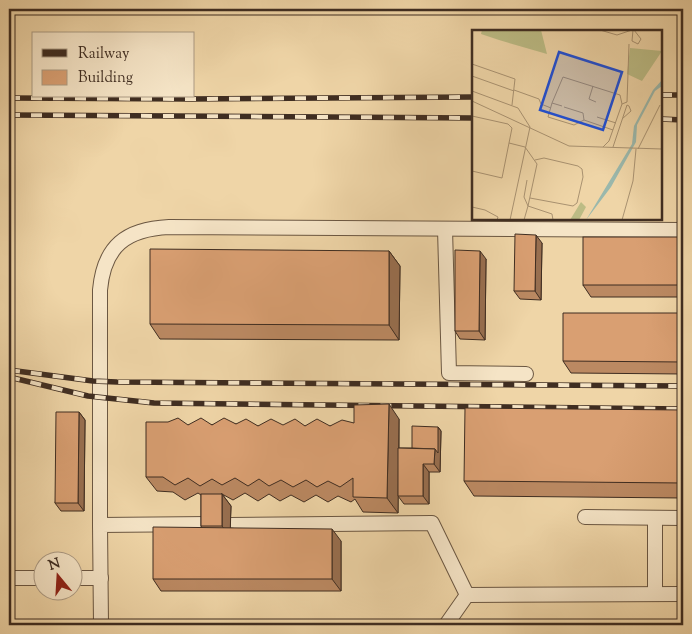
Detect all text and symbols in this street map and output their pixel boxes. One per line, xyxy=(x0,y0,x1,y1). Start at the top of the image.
inset map xyxy=(472,30,662,220)
legend xyxy=(32,32,195,98)
text: Railway xyxy=(78,44,130,65)
text: Building xyxy=(78,68,133,89)
north arrow xyxy=(32,552,82,602)
text: N xyxy=(46,554,63,577)

